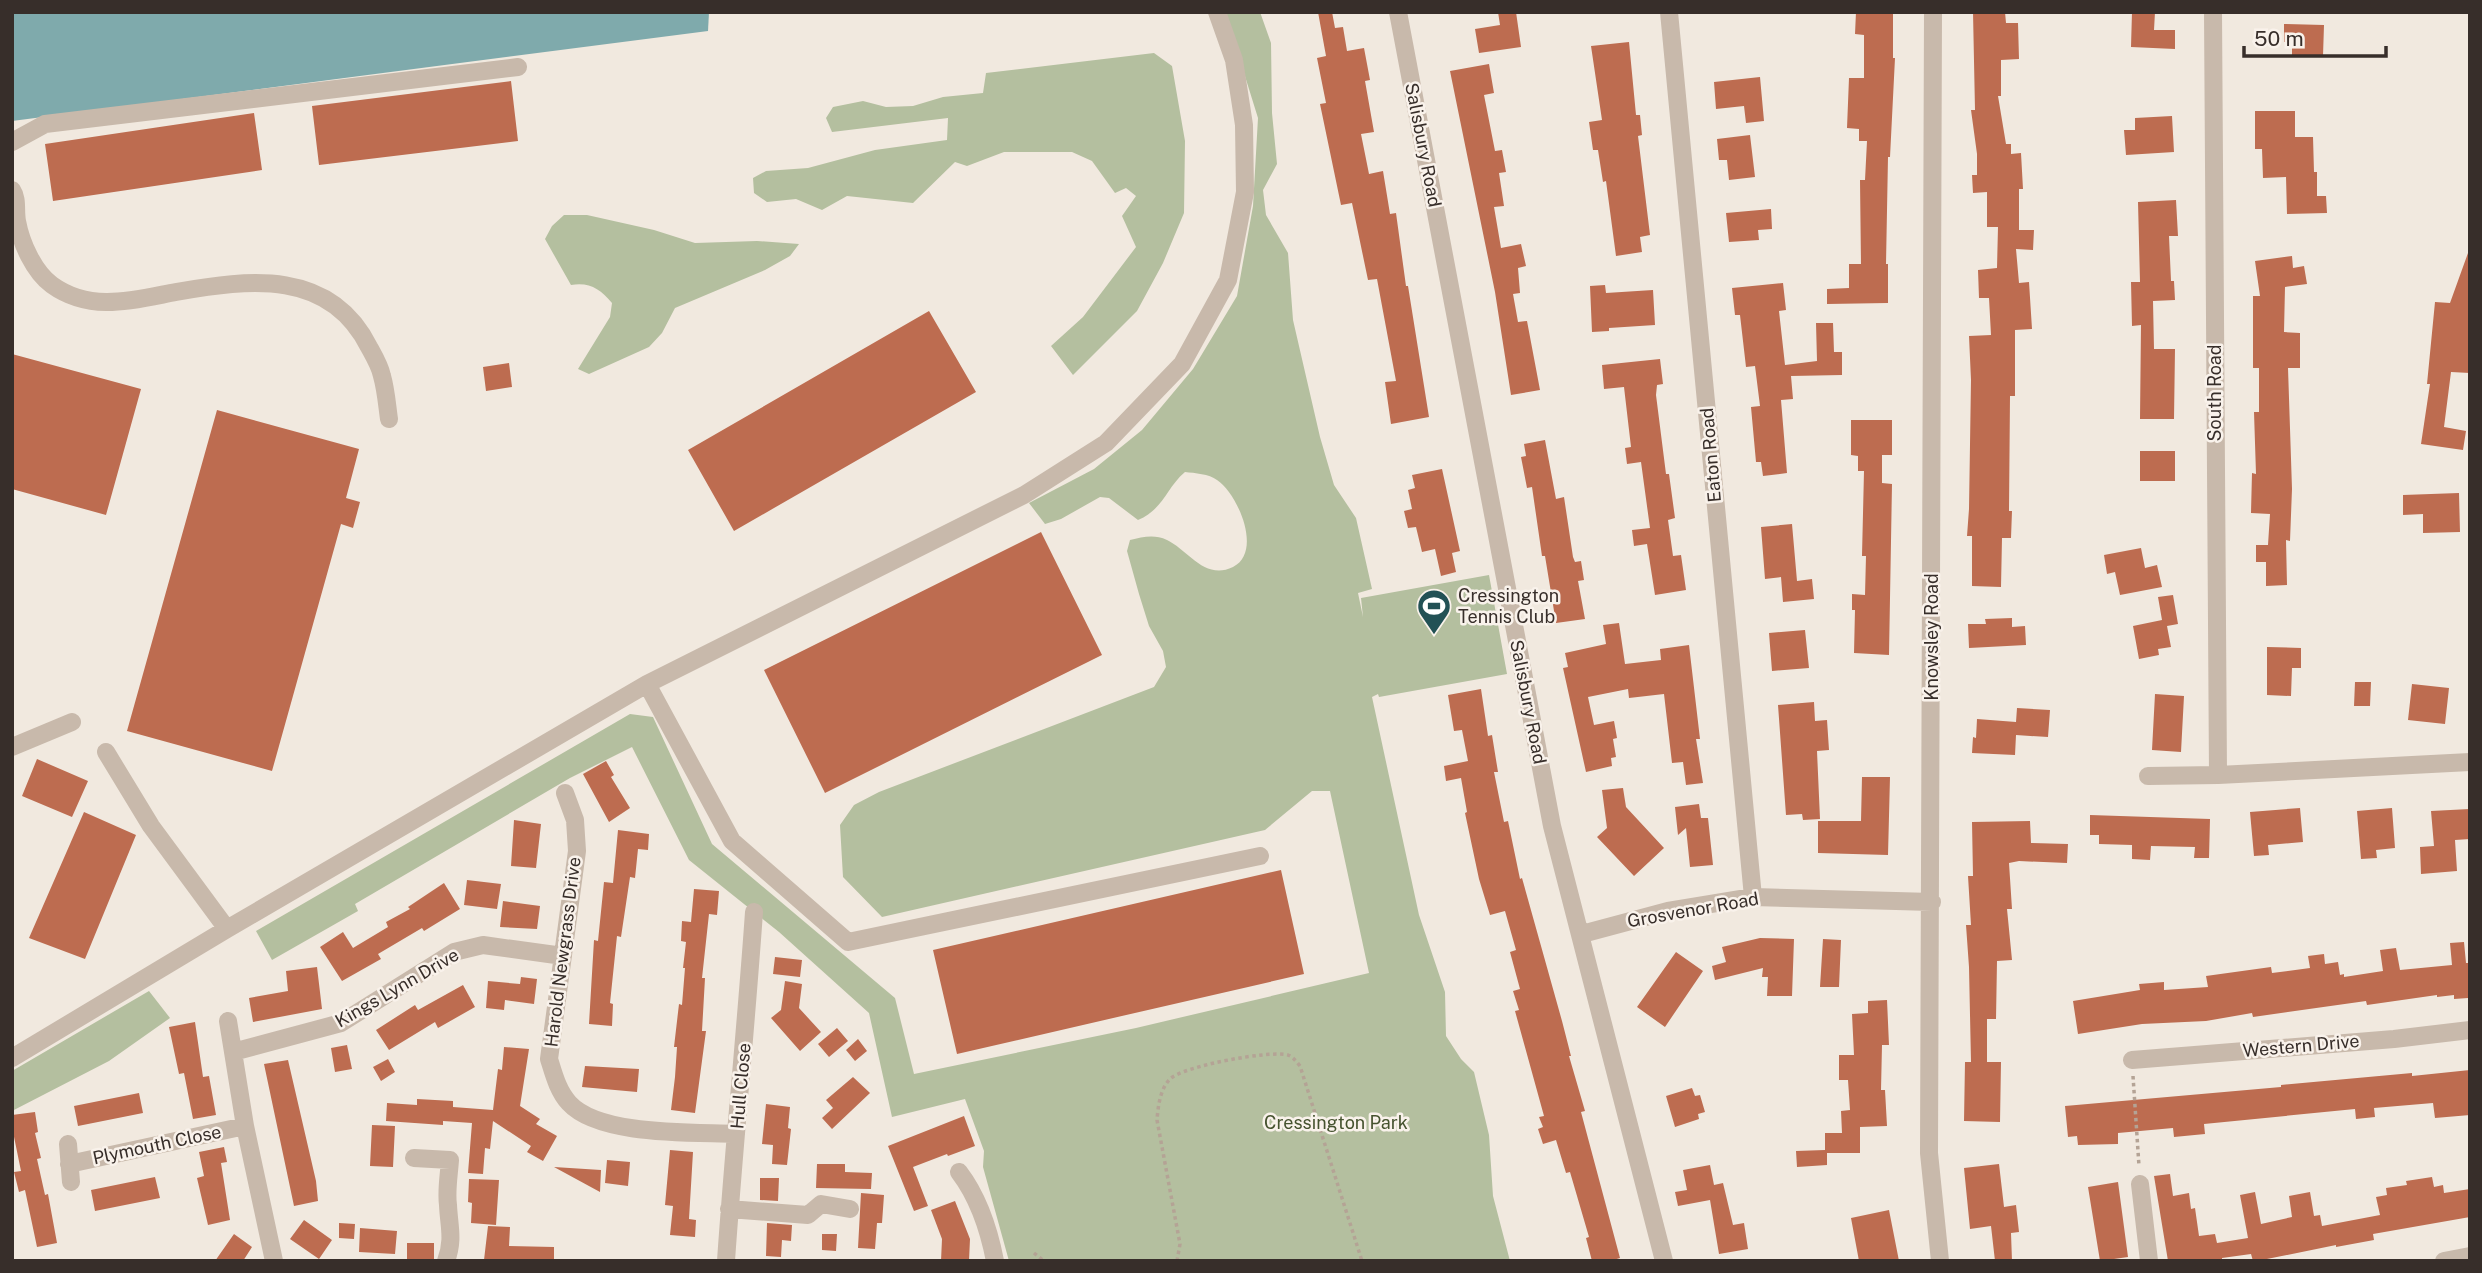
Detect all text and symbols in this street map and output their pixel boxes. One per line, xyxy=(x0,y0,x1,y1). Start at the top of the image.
scale bar xyxy=(2244,14,2386,58)
text: 50 m xyxy=(2254,26,2304,51)
street label: Salisbury Road xyxy=(1401,81,1446,209)
street label: South Road xyxy=(2204,344,2225,442)
street label: Eaton Road xyxy=(1696,407,1725,503)
street label: Knowsley Road xyxy=(1921,573,1942,701)
place label: Cressington Tennis Club xyxy=(1458,585,1559,627)
sports icon: Cressington Tennis Club xyxy=(1415,587,1453,636)
street label: Salisbury Road xyxy=(1506,638,1551,766)
street label: Harold Newgrass Drive xyxy=(540,856,585,1048)
street label: Grosvenor Road xyxy=(1626,888,1760,931)
street label: Kings Lynn Drive xyxy=(331,944,462,1031)
street label: Western Drive xyxy=(2242,1030,2360,1061)
street label: Hull Close xyxy=(726,1042,755,1130)
park label: Cressington Park xyxy=(1264,1112,1408,1133)
street label: Plymouth Close xyxy=(91,1121,223,1168)

